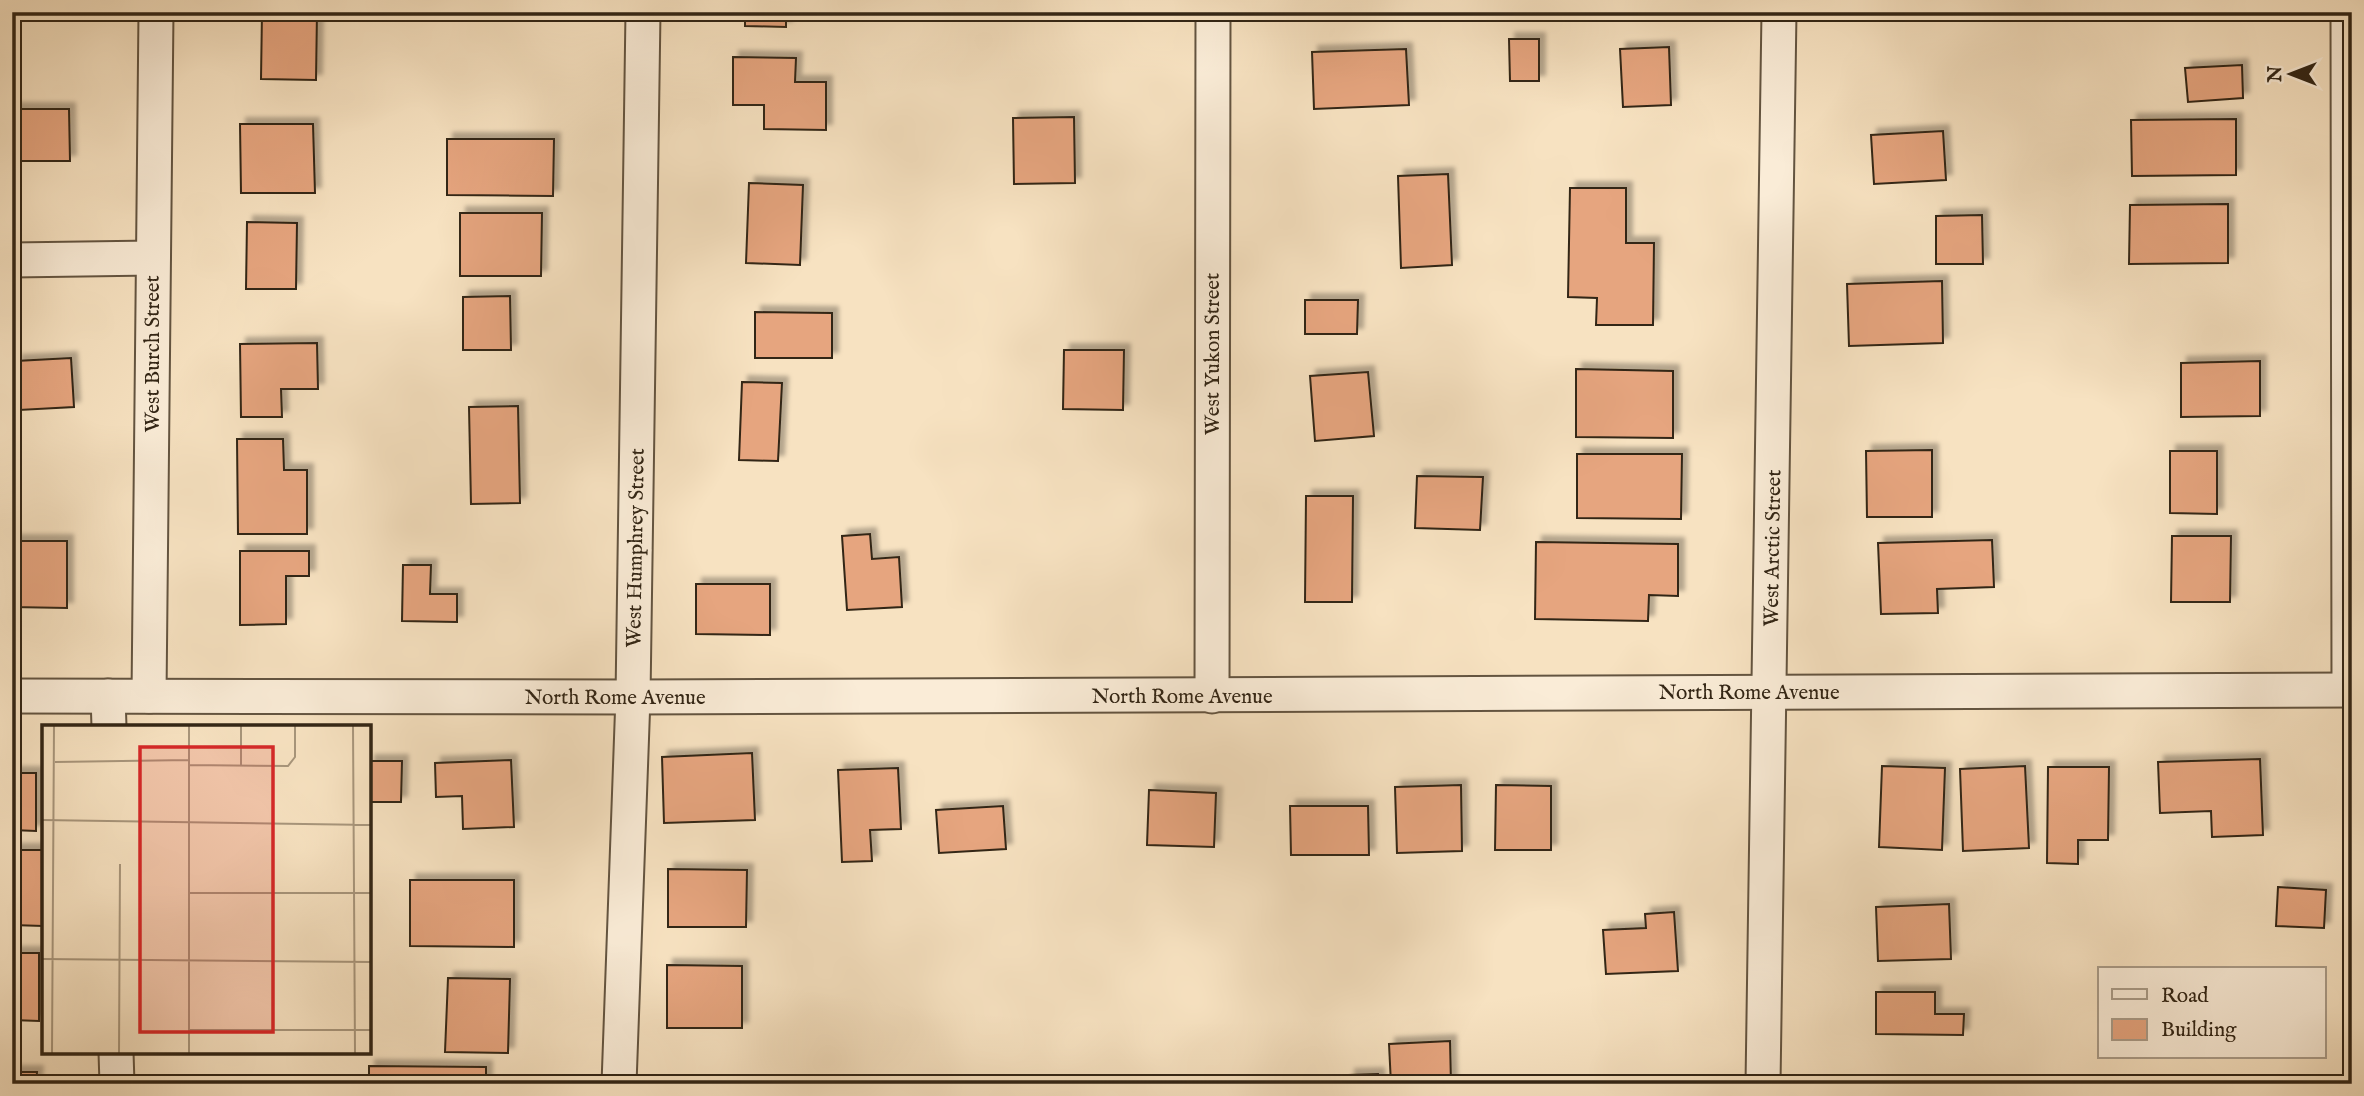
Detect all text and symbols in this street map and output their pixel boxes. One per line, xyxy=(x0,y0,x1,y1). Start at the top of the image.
north arrow xyxy=(2256,38,2326,108)
text: N xyxy=(2264,65,2288,83)
street label: West Yukon Street xyxy=(1200,273,1227,435)
street label: West Burch Street xyxy=(140,275,167,433)
street label: West Humphrey Street xyxy=(621,448,652,648)
street label: West Arctic Street xyxy=(1759,469,1788,627)
street label: North Rome Avenue xyxy=(1658,680,1840,707)
street label: North Rome Avenue xyxy=(1091,684,1273,711)
street label: North Rome Avenue xyxy=(524,685,706,712)
inset map xyxy=(42,725,371,1054)
legend xyxy=(2098,967,2326,1058)
text: Road xyxy=(2161,983,2209,1010)
text: Building xyxy=(2161,1017,2237,1044)

